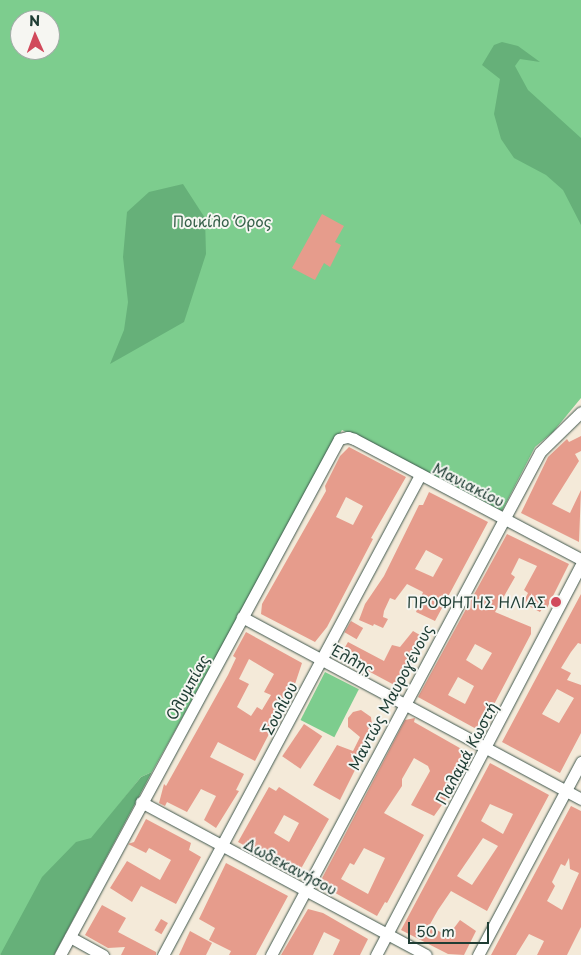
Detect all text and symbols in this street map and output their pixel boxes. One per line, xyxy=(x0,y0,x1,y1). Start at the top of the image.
north arrow xyxy=(10,10,60,60)
text: N xyxy=(29,10,40,31)
park label: Ποικίλο Όρος xyxy=(172,212,272,230)
street label: Μανιακίου xyxy=(430,458,508,510)
place label: ΠΡΟΦΗΤΗΣ ΗΛΙΑΣ xyxy=(406,593,546,611)
marker: ΠΡΟΦΗΤΗΣ ΗΛΙΑΣ xyxy=(550,596,562,608)
street label: Μαντώς Μαυρογένους xyxy=(344,621,436,773)
street label: Έλλης xyxy=(329,641,377,677)
street label: Ολυμπίας xyxy=(162,651,212,723)
street label: Σουλίου xyxy=(258,679,300,737)
street label: Παλαμά Κωστή xyxy=(431,699,501,807)
street label: Δωδεκανήσου xyxy=(241,834,341,898)
scale bar xyxy=(411,912,492,944)
text: 50 m xyxy=(416,919,455,942)

